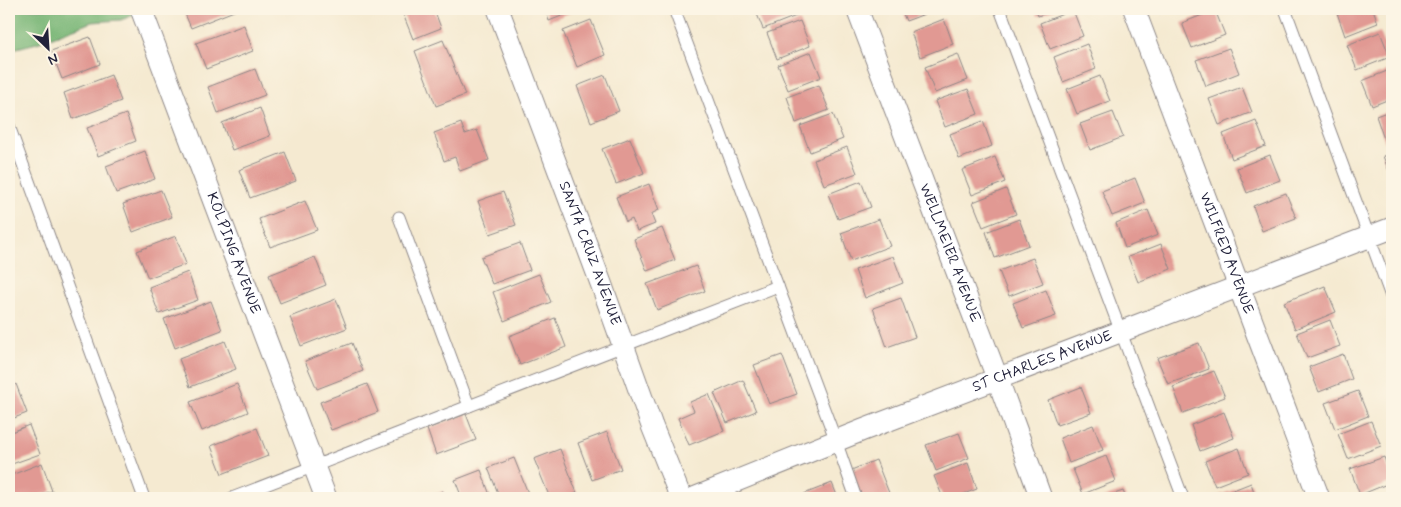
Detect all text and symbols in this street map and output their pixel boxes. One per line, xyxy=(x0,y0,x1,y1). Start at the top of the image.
north arrow xyxy=(22,22,72,72)
text: N xyxy=(45,49,61,69)
street label: SANTA CRUZ AVENUE xyxy=(554,179,625,328)
street label: WELLMEIER AVENUE xyxy=(914,181,985,326)
street label: KOLPING AVENUE xyxy=(201,190,266,317)
street label: WILFRED AVENUE xyxy=(1194,190,1259,317)
street label: ST CHARLES AVENUE xyxy=(970,326,1115,397)

